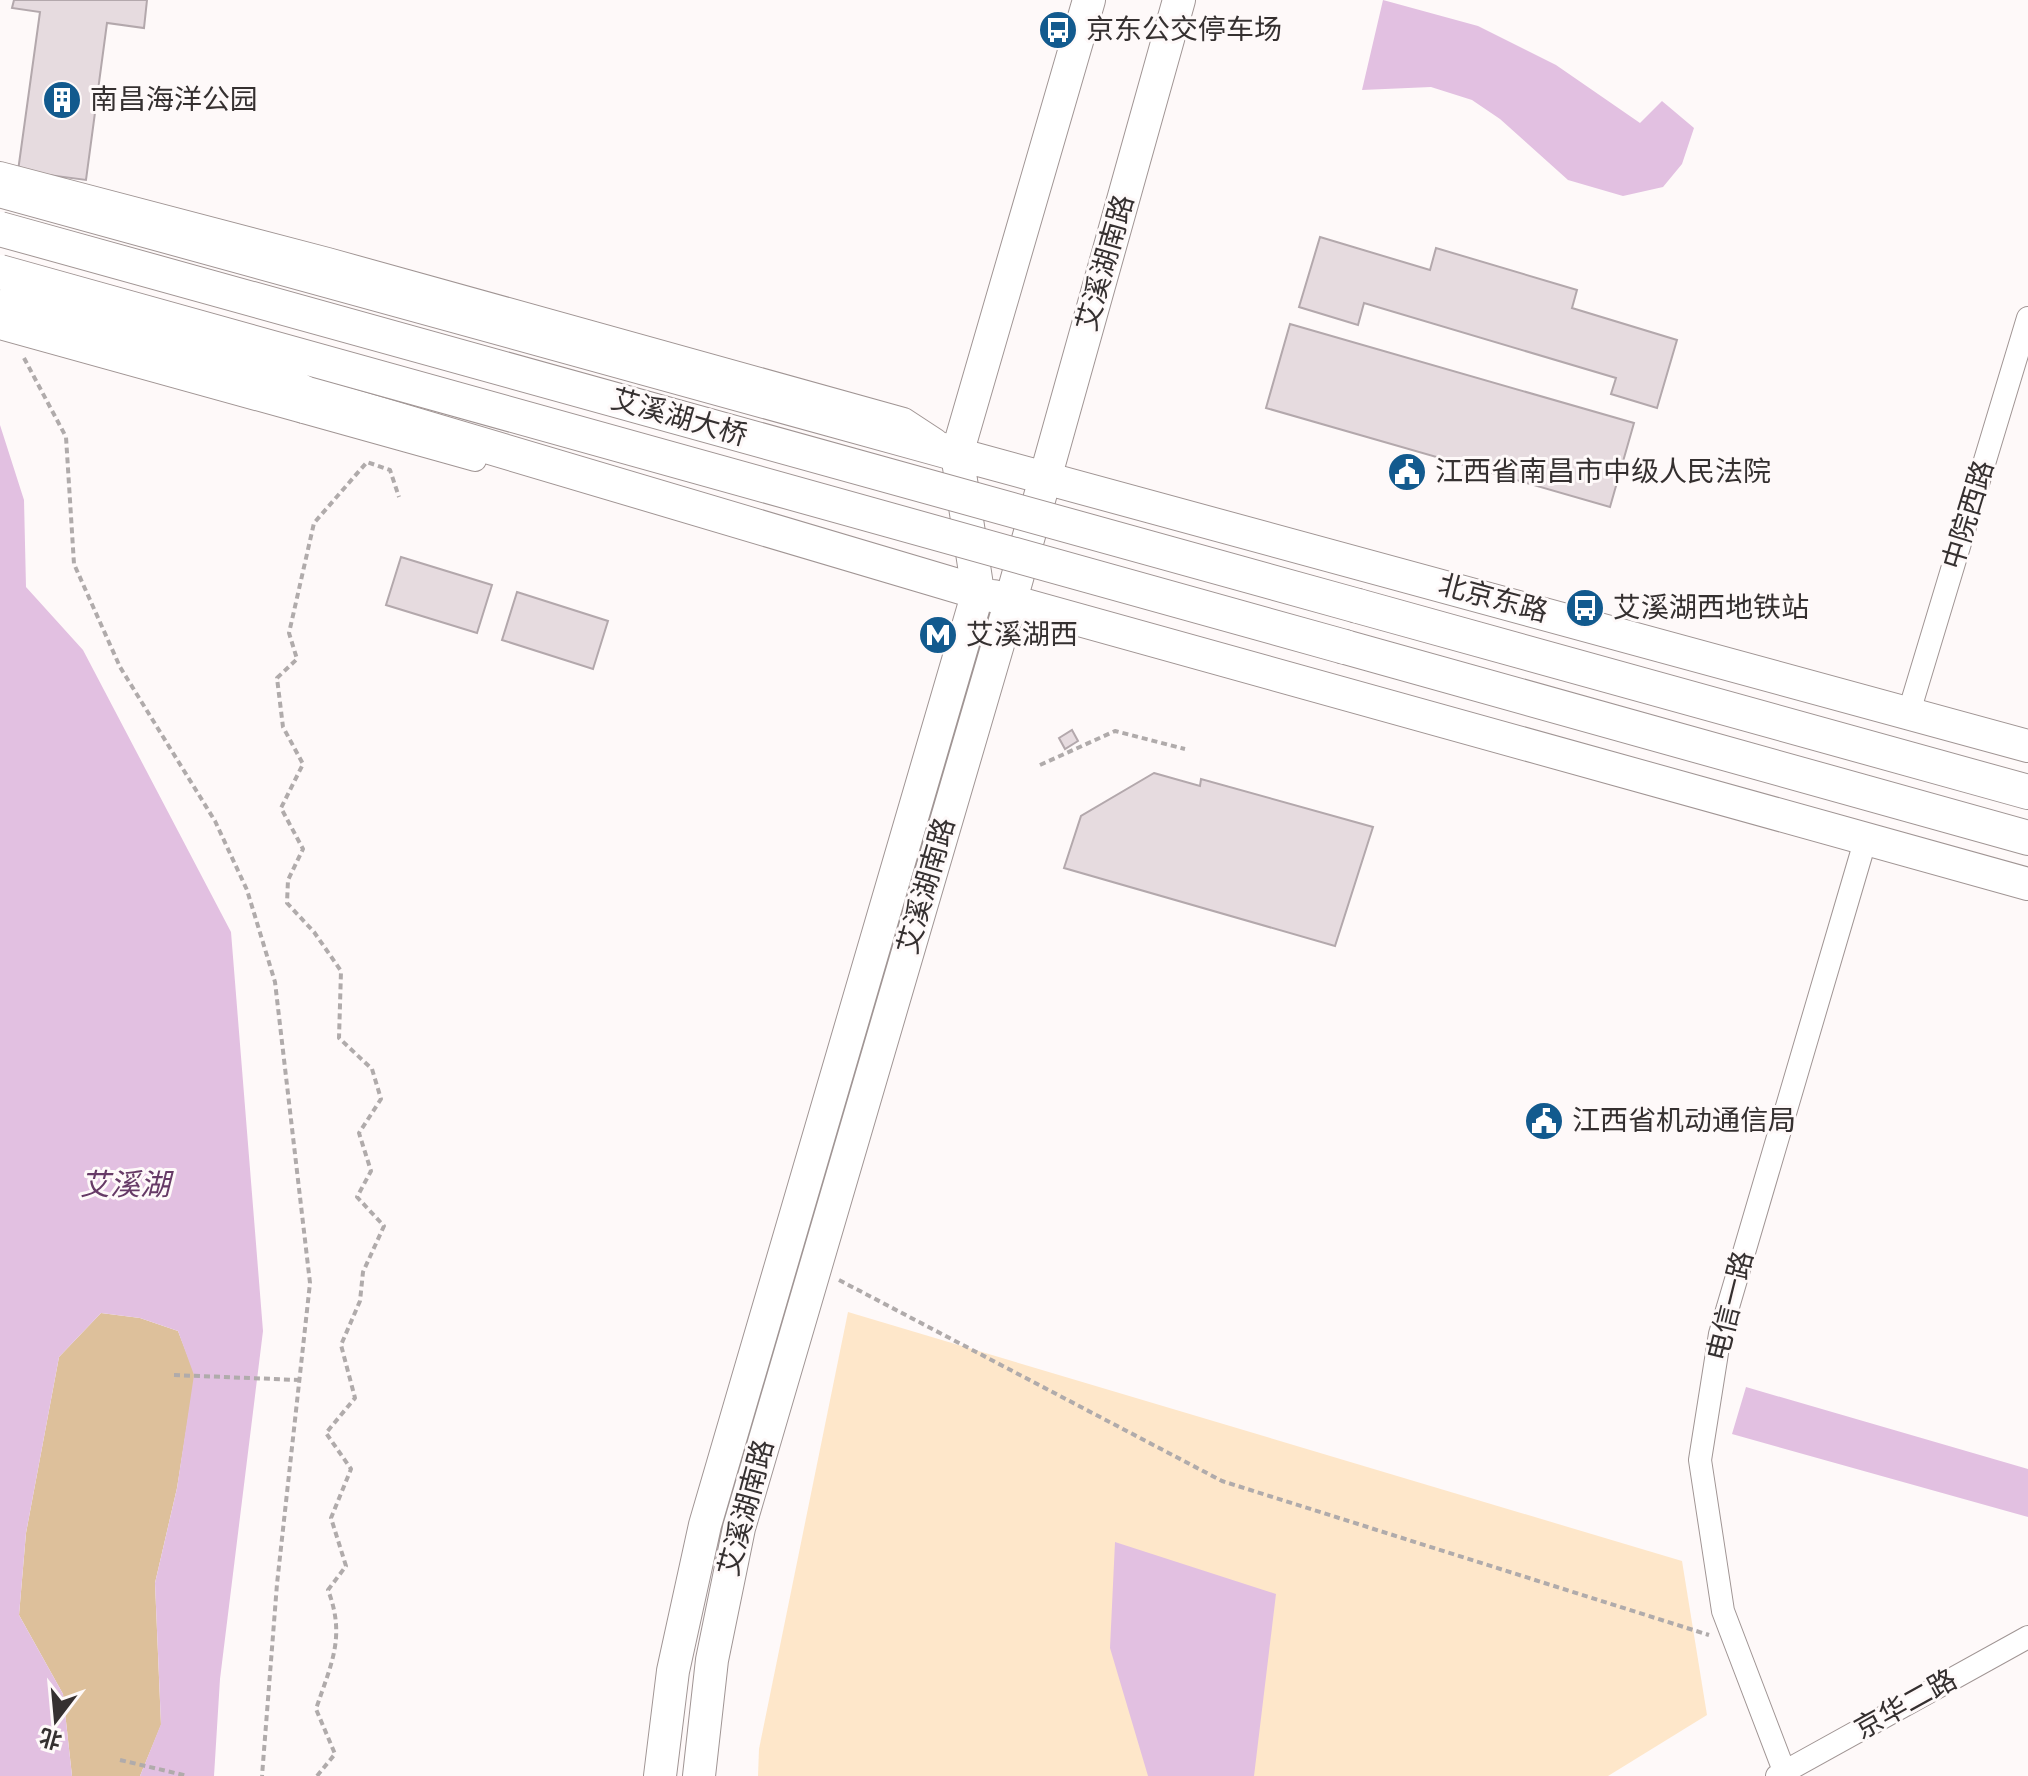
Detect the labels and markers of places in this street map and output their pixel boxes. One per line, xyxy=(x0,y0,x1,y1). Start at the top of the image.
bus stop icon: 京东公交停车场 xyxy=(1037,9,1079,51)
place label: 京东公交停车场 xyxy=(1086,14,1282,47)
building icon: 南昌海洋公园 xyxy=(41,79,83,121)
place label: 南昌海洋公园 xyxy=(90,84,258,117)
public building icon: 江西省南昌市中级人民法院 xyxy=(1386,451,1428,493)
place label: 江西省南昌市中级人民法院 xyxy=(1435,456,1771,489)
bus stop icon: 艾溪湖西地铁站 xyxy=(1564,587,1606,629)
place label: 艾溪湖西地铁站 xyxy=(1613,592,1809,625)
metro station icon: 艾溪湖西 xyxy=(917,614,959,656)
place label: 艾溪湖西 xyxy=(966,619,1078,652)
public building icon: 江西省机动通信局 xyxy=(1523,1100,1565,1142)
place label: 江西省机动通信局 xyxy=(1572,1105,1796,1138)

